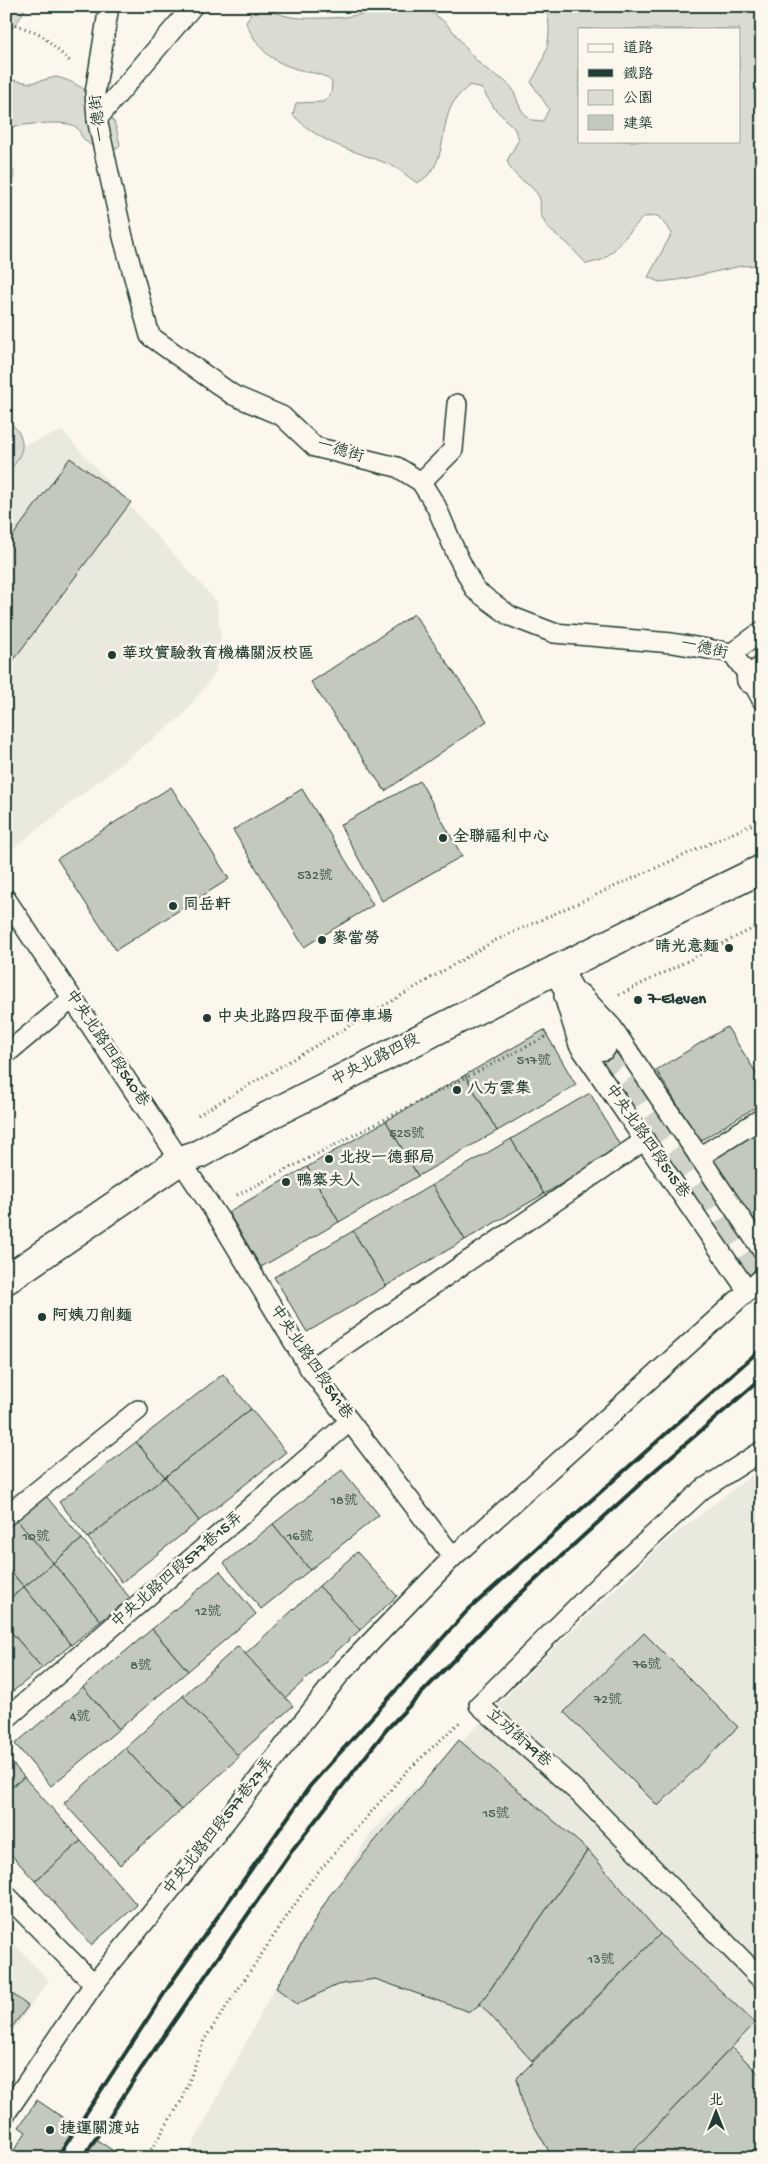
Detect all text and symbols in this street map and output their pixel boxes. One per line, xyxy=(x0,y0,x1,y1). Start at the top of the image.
legend xyxy=(578,28,740,142)
text: 道路 xyxy=(623,40,653,58)
text: 鐵路 xyxy=(623,66,653,84)
text: 公園 xyxy=(623,90,653,108)
street label: 一德街 xyxy=(87,93,112,143)
text: 建築 xyxy=(623,116,653,134)
street label: 一德街 xyxy=(314,435,366,468)
street label: 一德街 xyxy=(678,634,730,665)
place label: 華玟實驗教育機構關汳校區 xyxy=(122,644,314,665)
marker: 華玟實驗教育機構關汳校區 xyxy=(106,649,118,661)
place label: 全聯福利中心 xyxy=(453,827,549,848)
marker: 全聯福利中心 xyxy=(437,832,449,844)
house number: 532號 xyxy=(297,868,333,885)
place label: 同岳軒 xyxy=(183,896,231,916)
marker: 同岳軒 xyxy=(167,900,179,912)
place label: 麥當勞 xyxy=(332,929,380,950)
marker: 麥當勞 xyxy=(316,934,328,946)
place label: 晴光意麵 xyxy=(655,937,719,958)
marker: 晴光意麵 xyxy=(723,942,735,954)
street label: 中央北路四段540巷 xyxy=(60,986,154,1111)
place label: 7-Eleven xyxy=(647,991,706,1010)
marker: 7-Eleven xyxy=(632,994,644,1006)
place label: 中央北路四段平面停車場 xyxy=(217,1007,393,1028)
marker: 中央北路四段平面停車場 xyxy=(201,1012,213,1024)
street label: 中央北路四段 xyxy=(328,1029,423,1091)
house number: 517號 xyxy=(517,1053,551,1070)
place label: 八方雲集 xyxy=(467,1079,531,1100)
street label: 中央北路四段515巷 xyxy=(599,1080,694,1203)
marker: 八方雲集 xyxy=(451,1084,463,1096)
house number: 525號 xyxy=(389,1126,425,1143)
place label: 北投一德郵局 xyxy=(339,1149,435,1169)
marker: 北投一德郵局 xyxy=(323,1153,335,1165)
place label: 鴨寨夫人 xyxy=(296,1171,360,1192)
marker: 鴨寨夫人 xyxy=(280,1176,292,1188)
street label: 中央北路四段541巷 xyxy=(265,1301,357,1424)
place label: 阿姨刀削麵 xyxy=(52,1306,132,1327)
marker: 阿姨刀削麵 xyxy=(36,1311,48,1323)
house number: 18號 xyxy=(329,1493,358,1510)
street label: 中央北路四段577巷15弄 xyxy=(107,1507,248,1633)
house number: 10號 xyxy=(21,1529,50,1546)
house number: 16號 xyxy=(286,1529,313,1546)
house number: 12號 xyxy=(194,1604,221,1621)
house number: 76號 xyxy=(632,1657,661,1674)
house number: 8號 xyxy=(130,1658,152,1675)
house number: 72號 xyxy=(593,1692,622,1709)
street label: 立功街79巷 xyxy=(481,1704,556,1773)
house number: 4號 xyxy=(70,1709,90,1726)
street label: 中央北路四段577巷27弄 xyxy=(159,1753,280,1900)
house number: 15號 xyxy=(481,1806,510,1823)
house number: 13號 xyxy=(587,1952,614,1969)
north arrow xyxy=(690,2086,740,2136)
text: 北 xyxy=(709,2093,723,2110)
place label: 捷運關渡站 xyxy=(60,2119,140,2140)
marker: 捷運關渡站 xyxy=(44,2124,56,2136)

